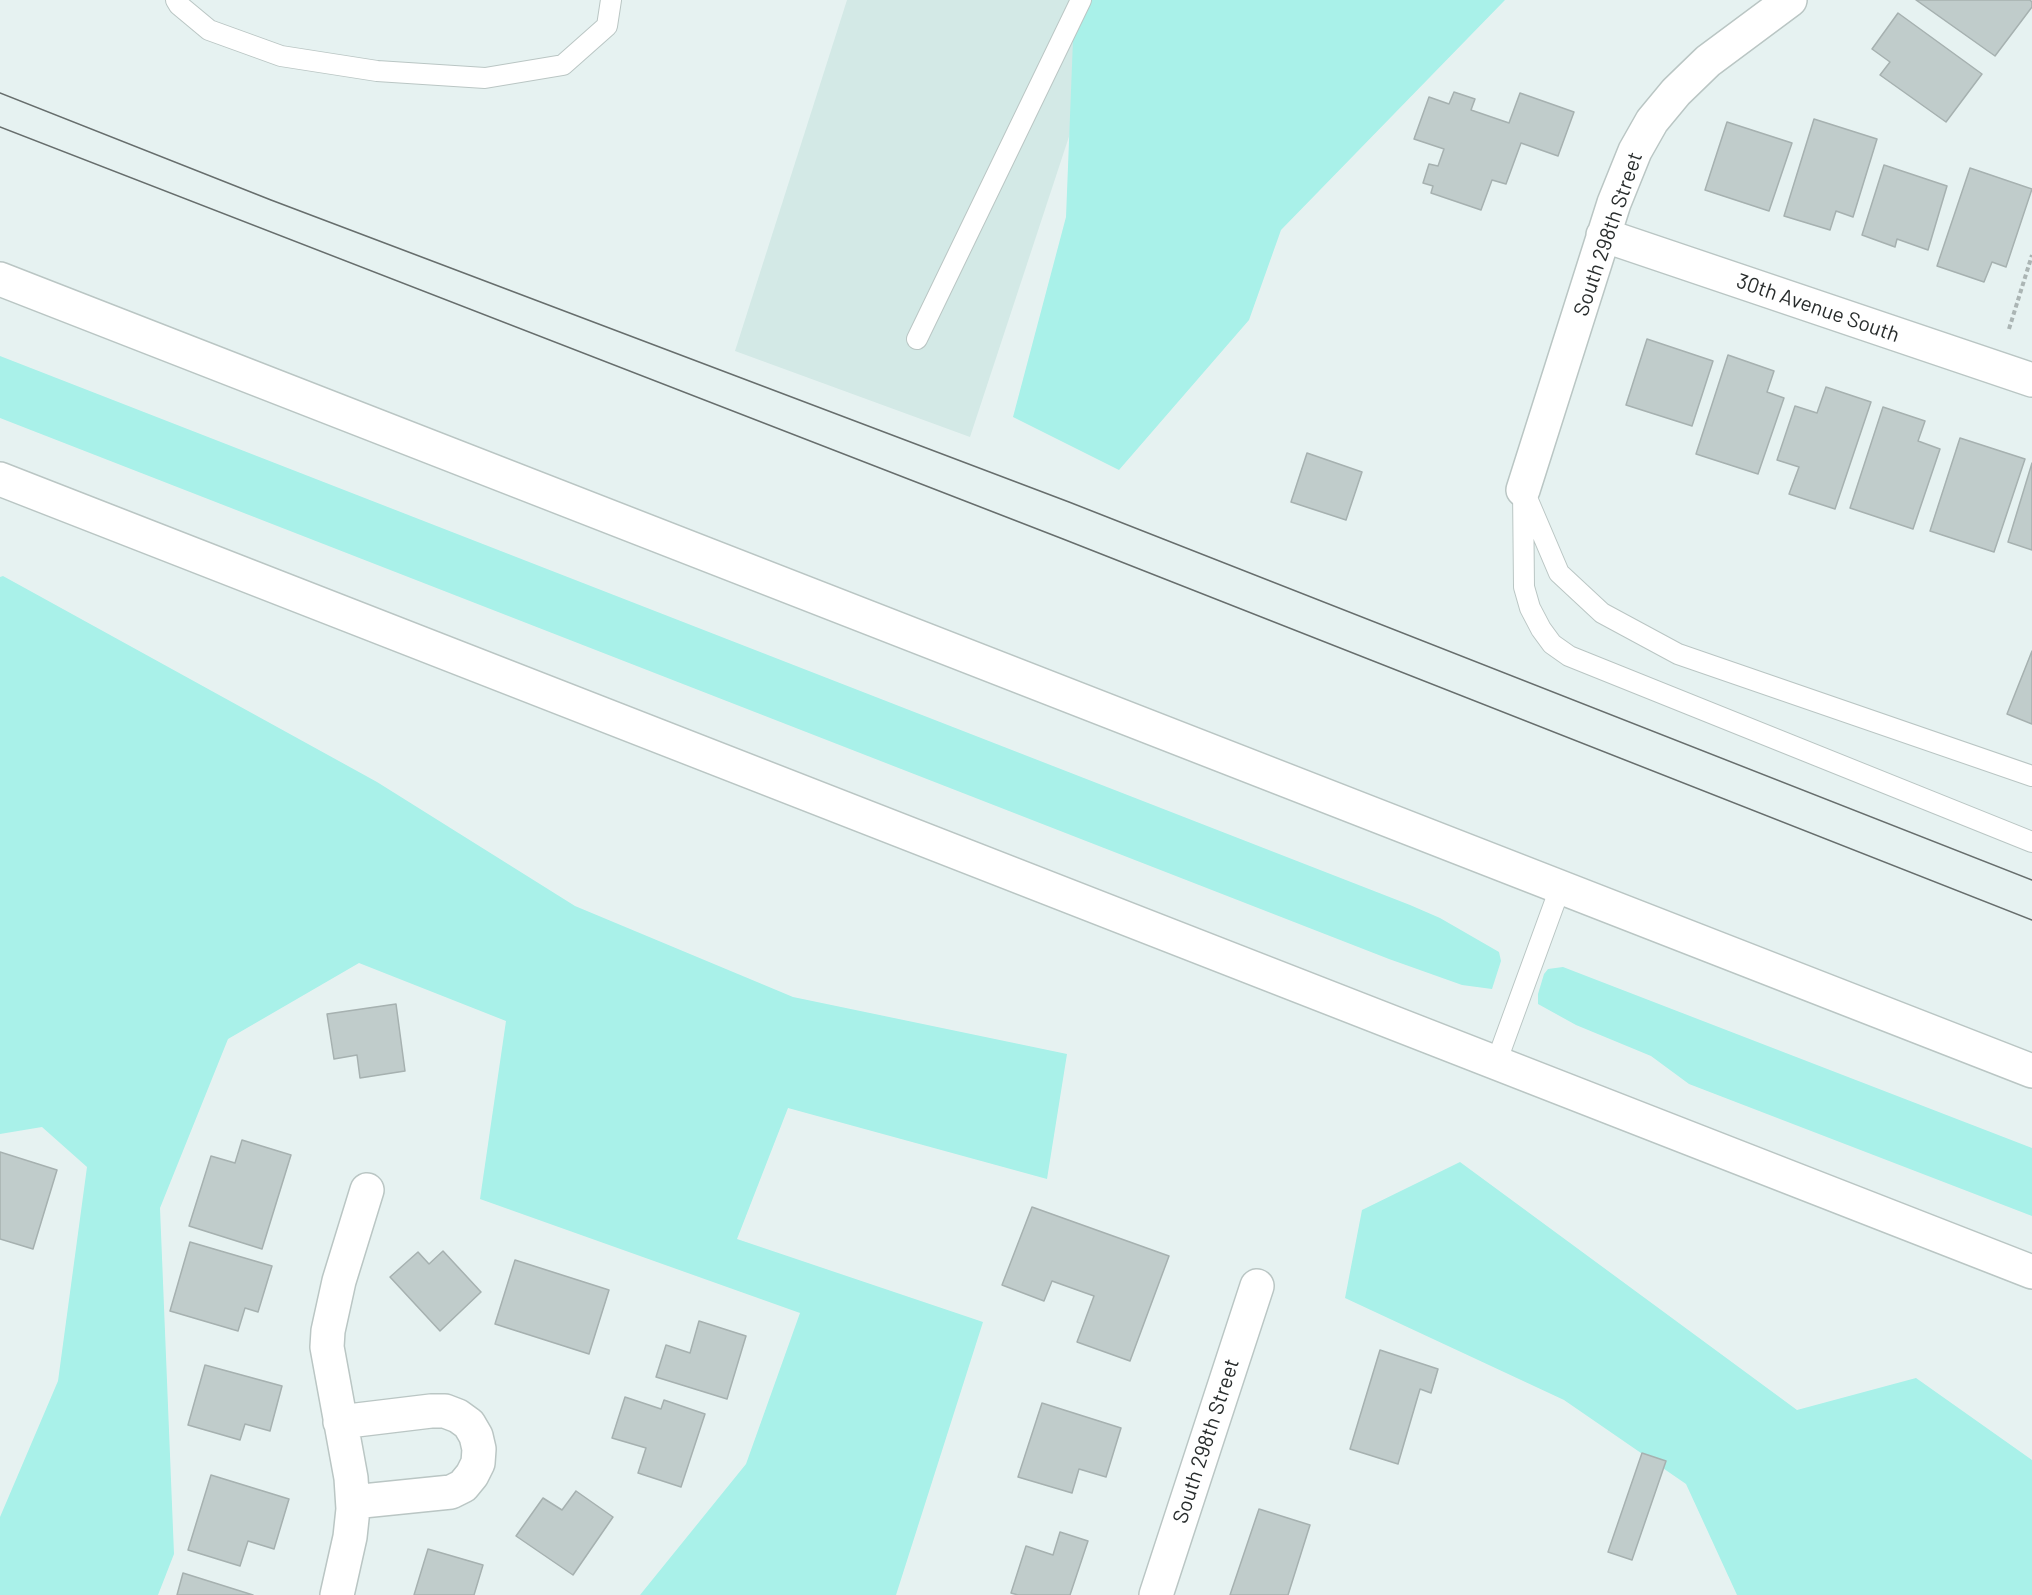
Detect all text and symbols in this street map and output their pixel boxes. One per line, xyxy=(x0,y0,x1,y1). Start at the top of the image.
street label: South 298th Street xyxy=(1568,149,1648,319)
street label: 30th Avenue South xyxy=(1733,268,1903,348)
street label: South 298th Street xyxy=(1167,1355,1245,1527)

